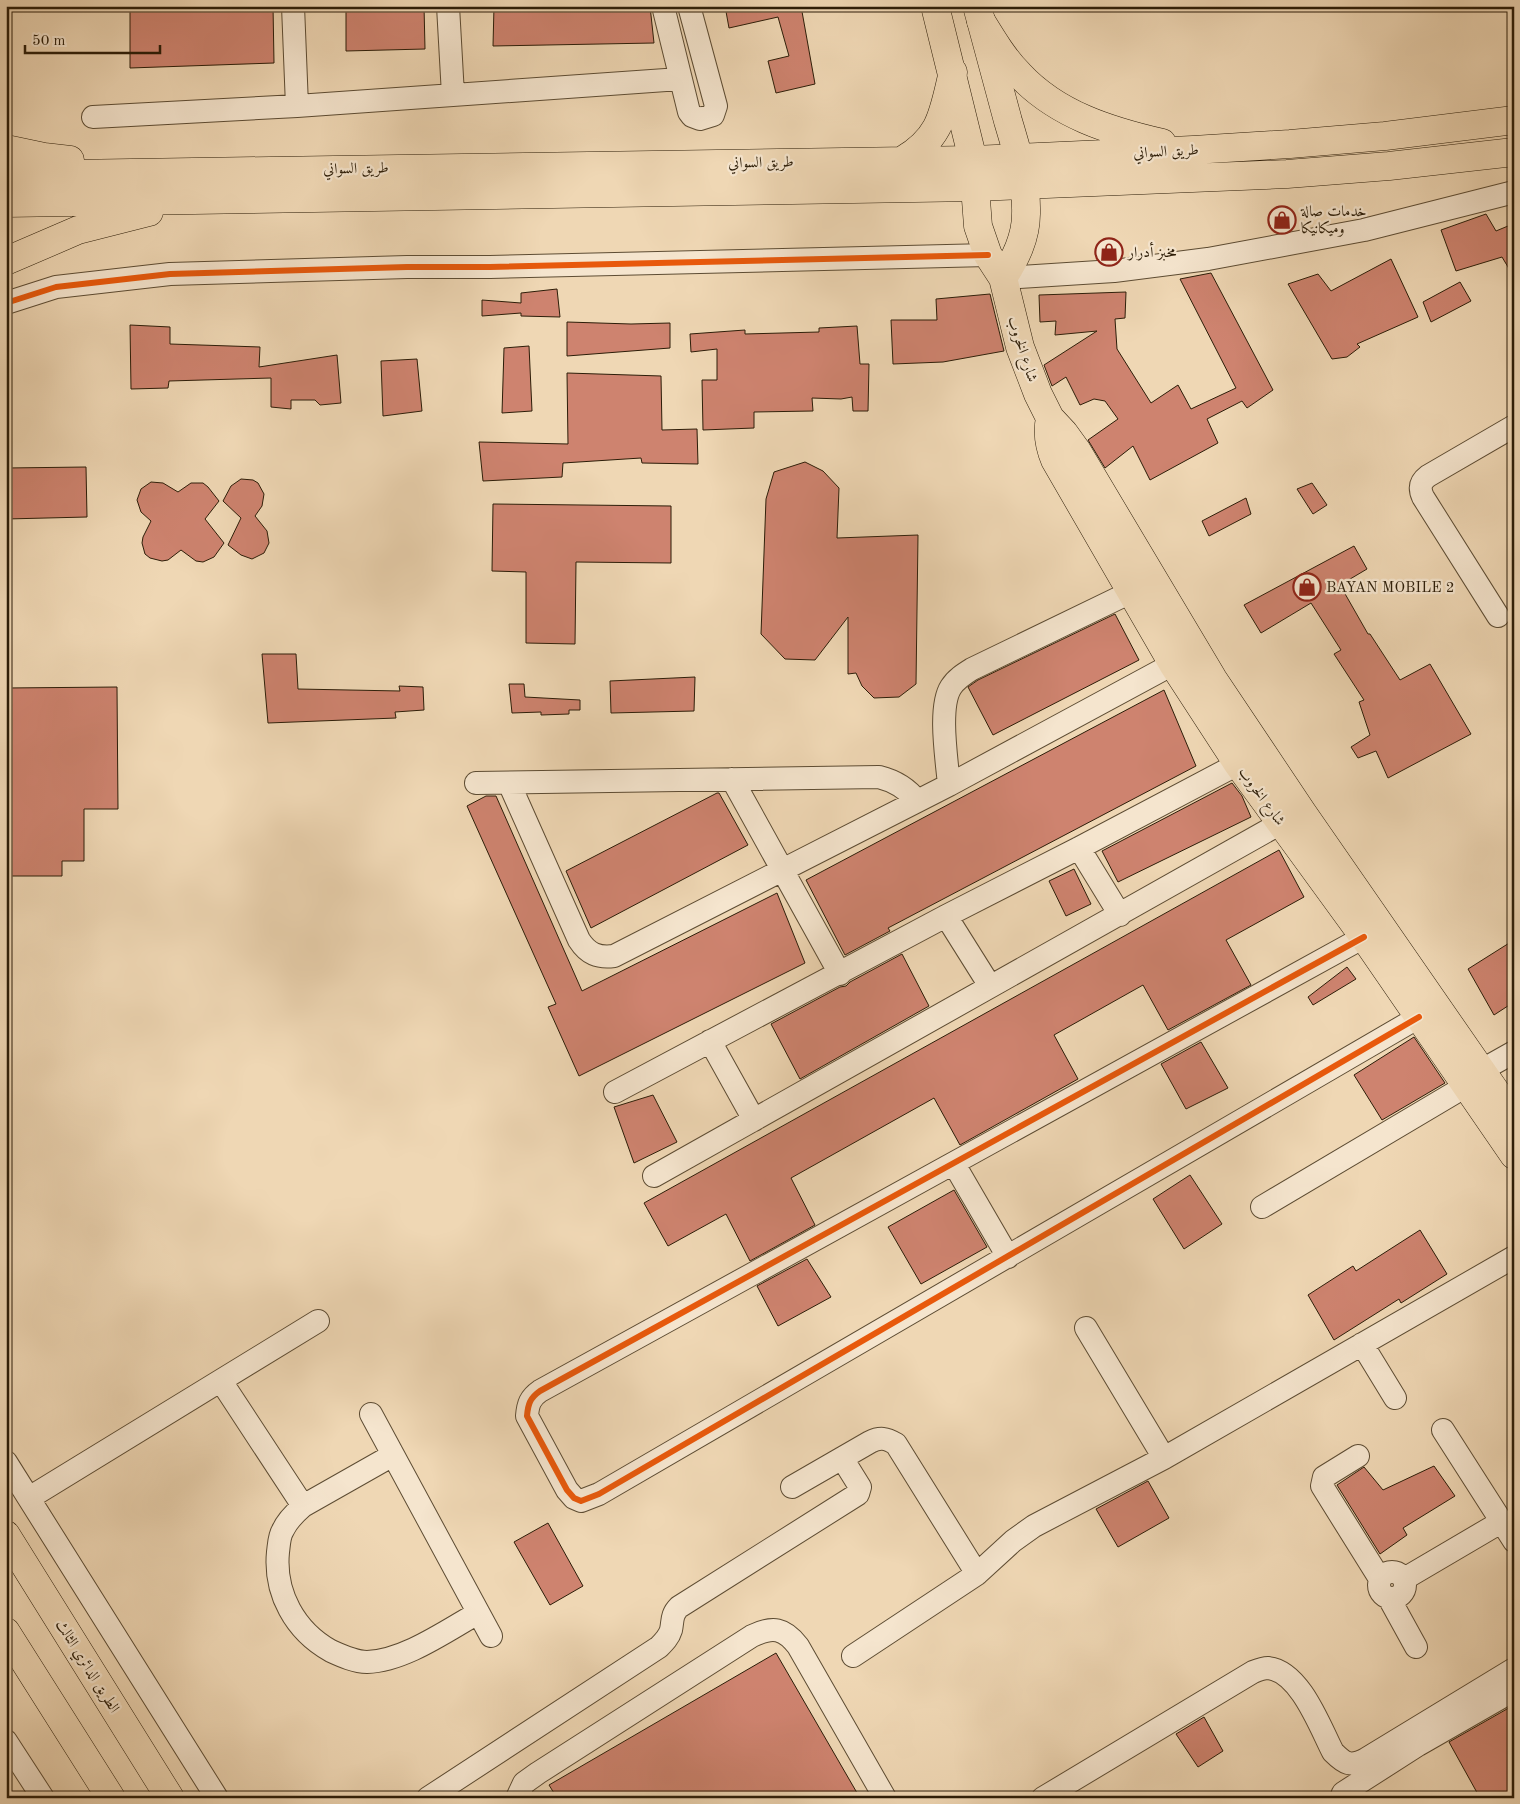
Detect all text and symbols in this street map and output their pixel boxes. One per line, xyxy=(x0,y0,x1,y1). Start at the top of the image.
scale bar xyxy=(25,22,160,54)
text: 50 m xyxy=(32,34,66,49)
street label: طريق السواني xyxy=(1133,143,1199,165)
street label: طريق السواني xyxy=(728,155,794,175)
street label: طريق السواني xyxy=(323,161,389,181)
shop icon: خدمات صالة وميكانيكا xyxy=(1267,205,1297,235)
place label: خدمات صالة وميكانيكا xyxy=(1300,205,1367,237)
shop icon: مخبز أدرار xyxy=(1094,237,1124,267)
place label: مخبز أدرار xyxy=(1126,241,1176,261)
street label: شارع الخروب xyxy=(1000,315,1039,385)
shop icon: BAYAN MOBILE 2 xyxy=(1292,572,1322,602)
place label: BAYAN MOBILE 2 xyxy=(1326,581,1455,596)
street label: شارع الخروب xyxy=(1231,765,1287,831)
street label: الطريق الدائري الثالث xyxy=(50,1618,121,1718)

